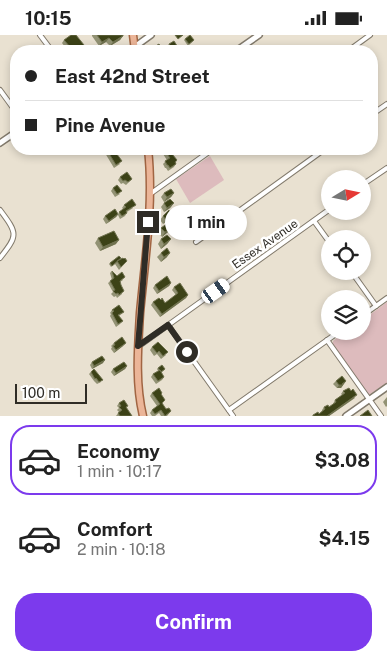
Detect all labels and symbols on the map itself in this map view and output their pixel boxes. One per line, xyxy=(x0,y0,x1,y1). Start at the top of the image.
north arrow xyxy=(321,170,371,220)
callout: 1 min xyxy=(166,205,248,239)
route end xyxy=(137,211,159,233)
street label: Essex Avenue xyxy=(230,216,301,272)
car xyxy=(199,276,232,306)
route start xyxy=(176,341,198,363)
scale bar xyxy=(15,381,88,404)

